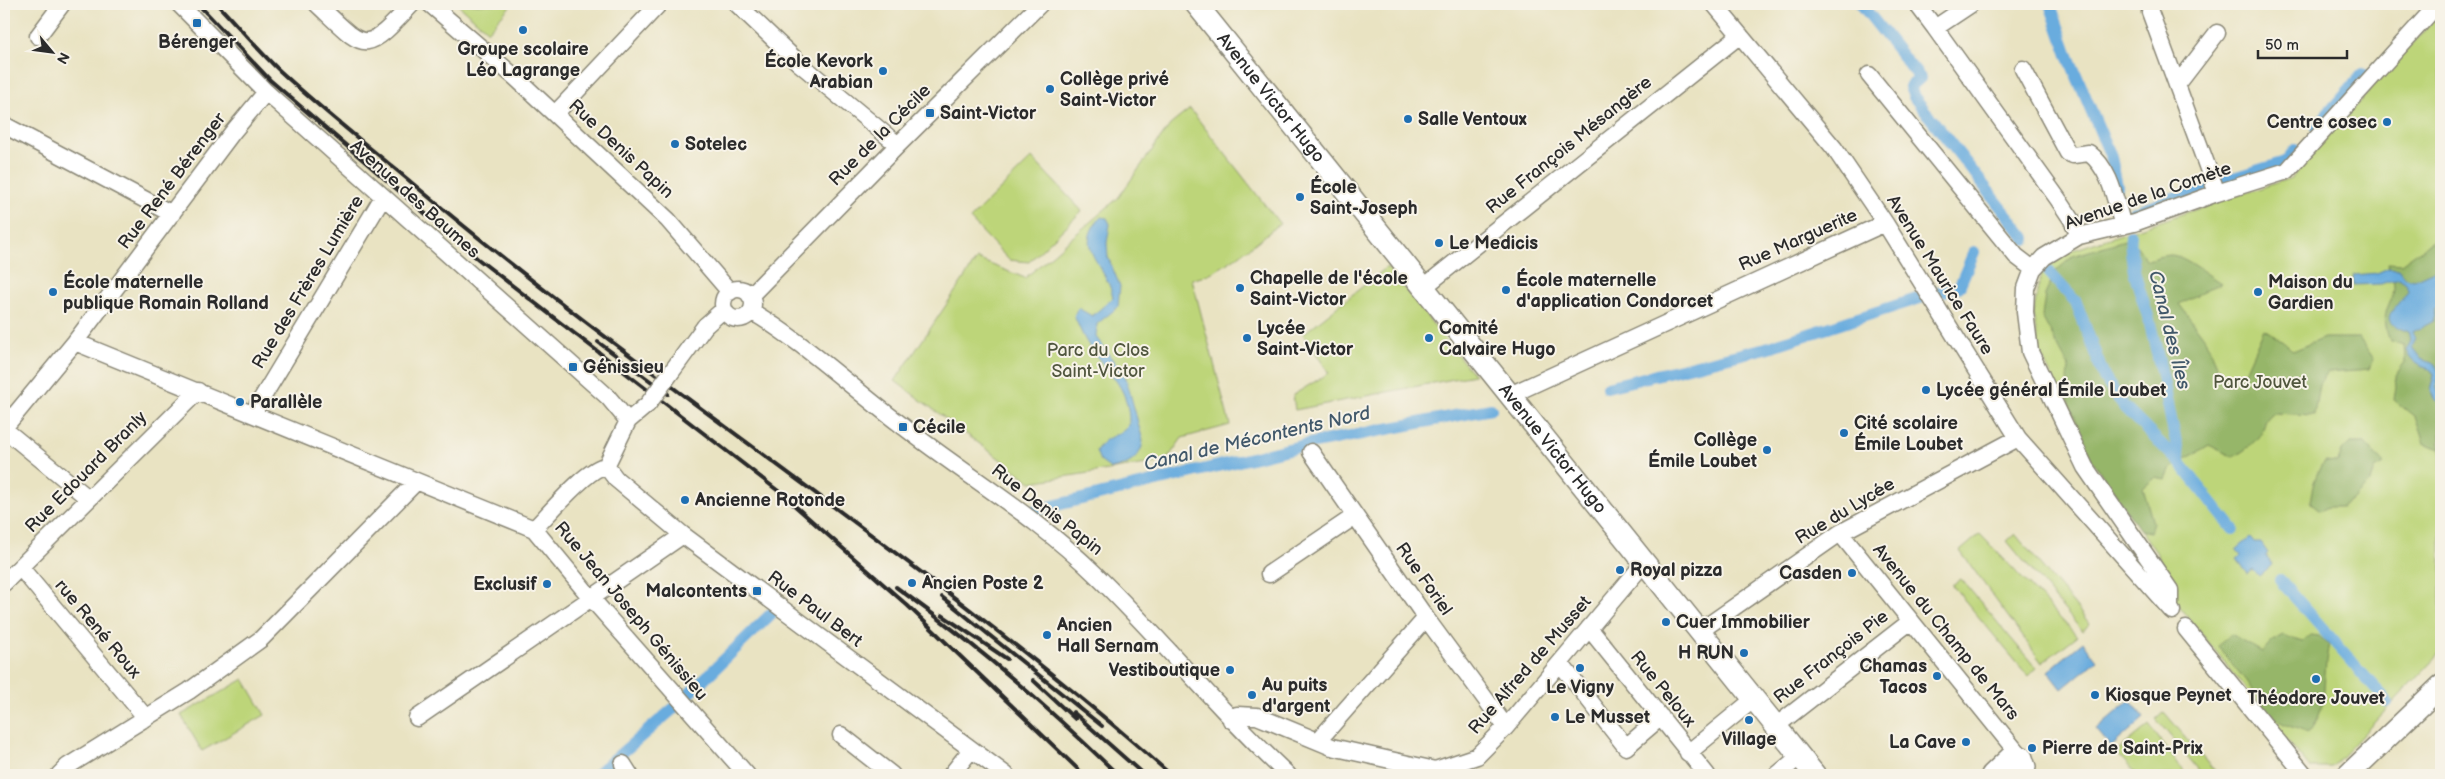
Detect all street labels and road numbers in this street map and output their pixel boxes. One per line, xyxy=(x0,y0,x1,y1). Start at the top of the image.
street label: Avenue Victor Hugo xyxy=(1213,29,1329,167)
street label: Rue François Mésangère xyxy=(1482,71,1656,218)
street label: Rue de la Cécile xyxy=(825,80,935,190)
street label: Rue Denis Papin xyxy=(564,95,678,203)
street label: Rue René Bérenger xyxy=(114,108,230,253)
street label: Avenue des Baumes xyxy=(346,135,484,263)
street label: Avenue de la Comète xyxy=(2062,158,2234,234)
street label: Rue des Frères Lumière xyxy=(248,191,368,372)
street label: Avenue Maurice Faure xyxy=(1882,191,1998,359)
street label: Rue Marguerite xyxy=(1735,204,1861,276)
street label: Avenue Victor Hugo xyxy=(1495,379,1611,518)
street label: Rue Edouard Branly xyxy=(21,406,152,537)
street label: Rue Denis Papin xyxy=(987,460,1107,560)
street label: Rue du Lycée xyxy=(1792,473,1899,549)
street label: Rue Jean Joseph Génissieu xyxy=(550,517,712,705)
street label: Rue Foriel xyxy=(1391,539,1457,619)
street label: Avenue du Champ de Mars xyxy=(1868,540,2024,724)
street label: Rue Paul Bert xyxy=(763,567,867,652)
street label: rue René Roux xyxy=(51,575,146,683)
street label: Rue Alfred de Musset xyxy=(1464,591,1596,738)
street label: Rue François Pie xyxy=(1770,606,1893,708)
street label: Rue Peloux xyxy=(1626,647,1700,732)

